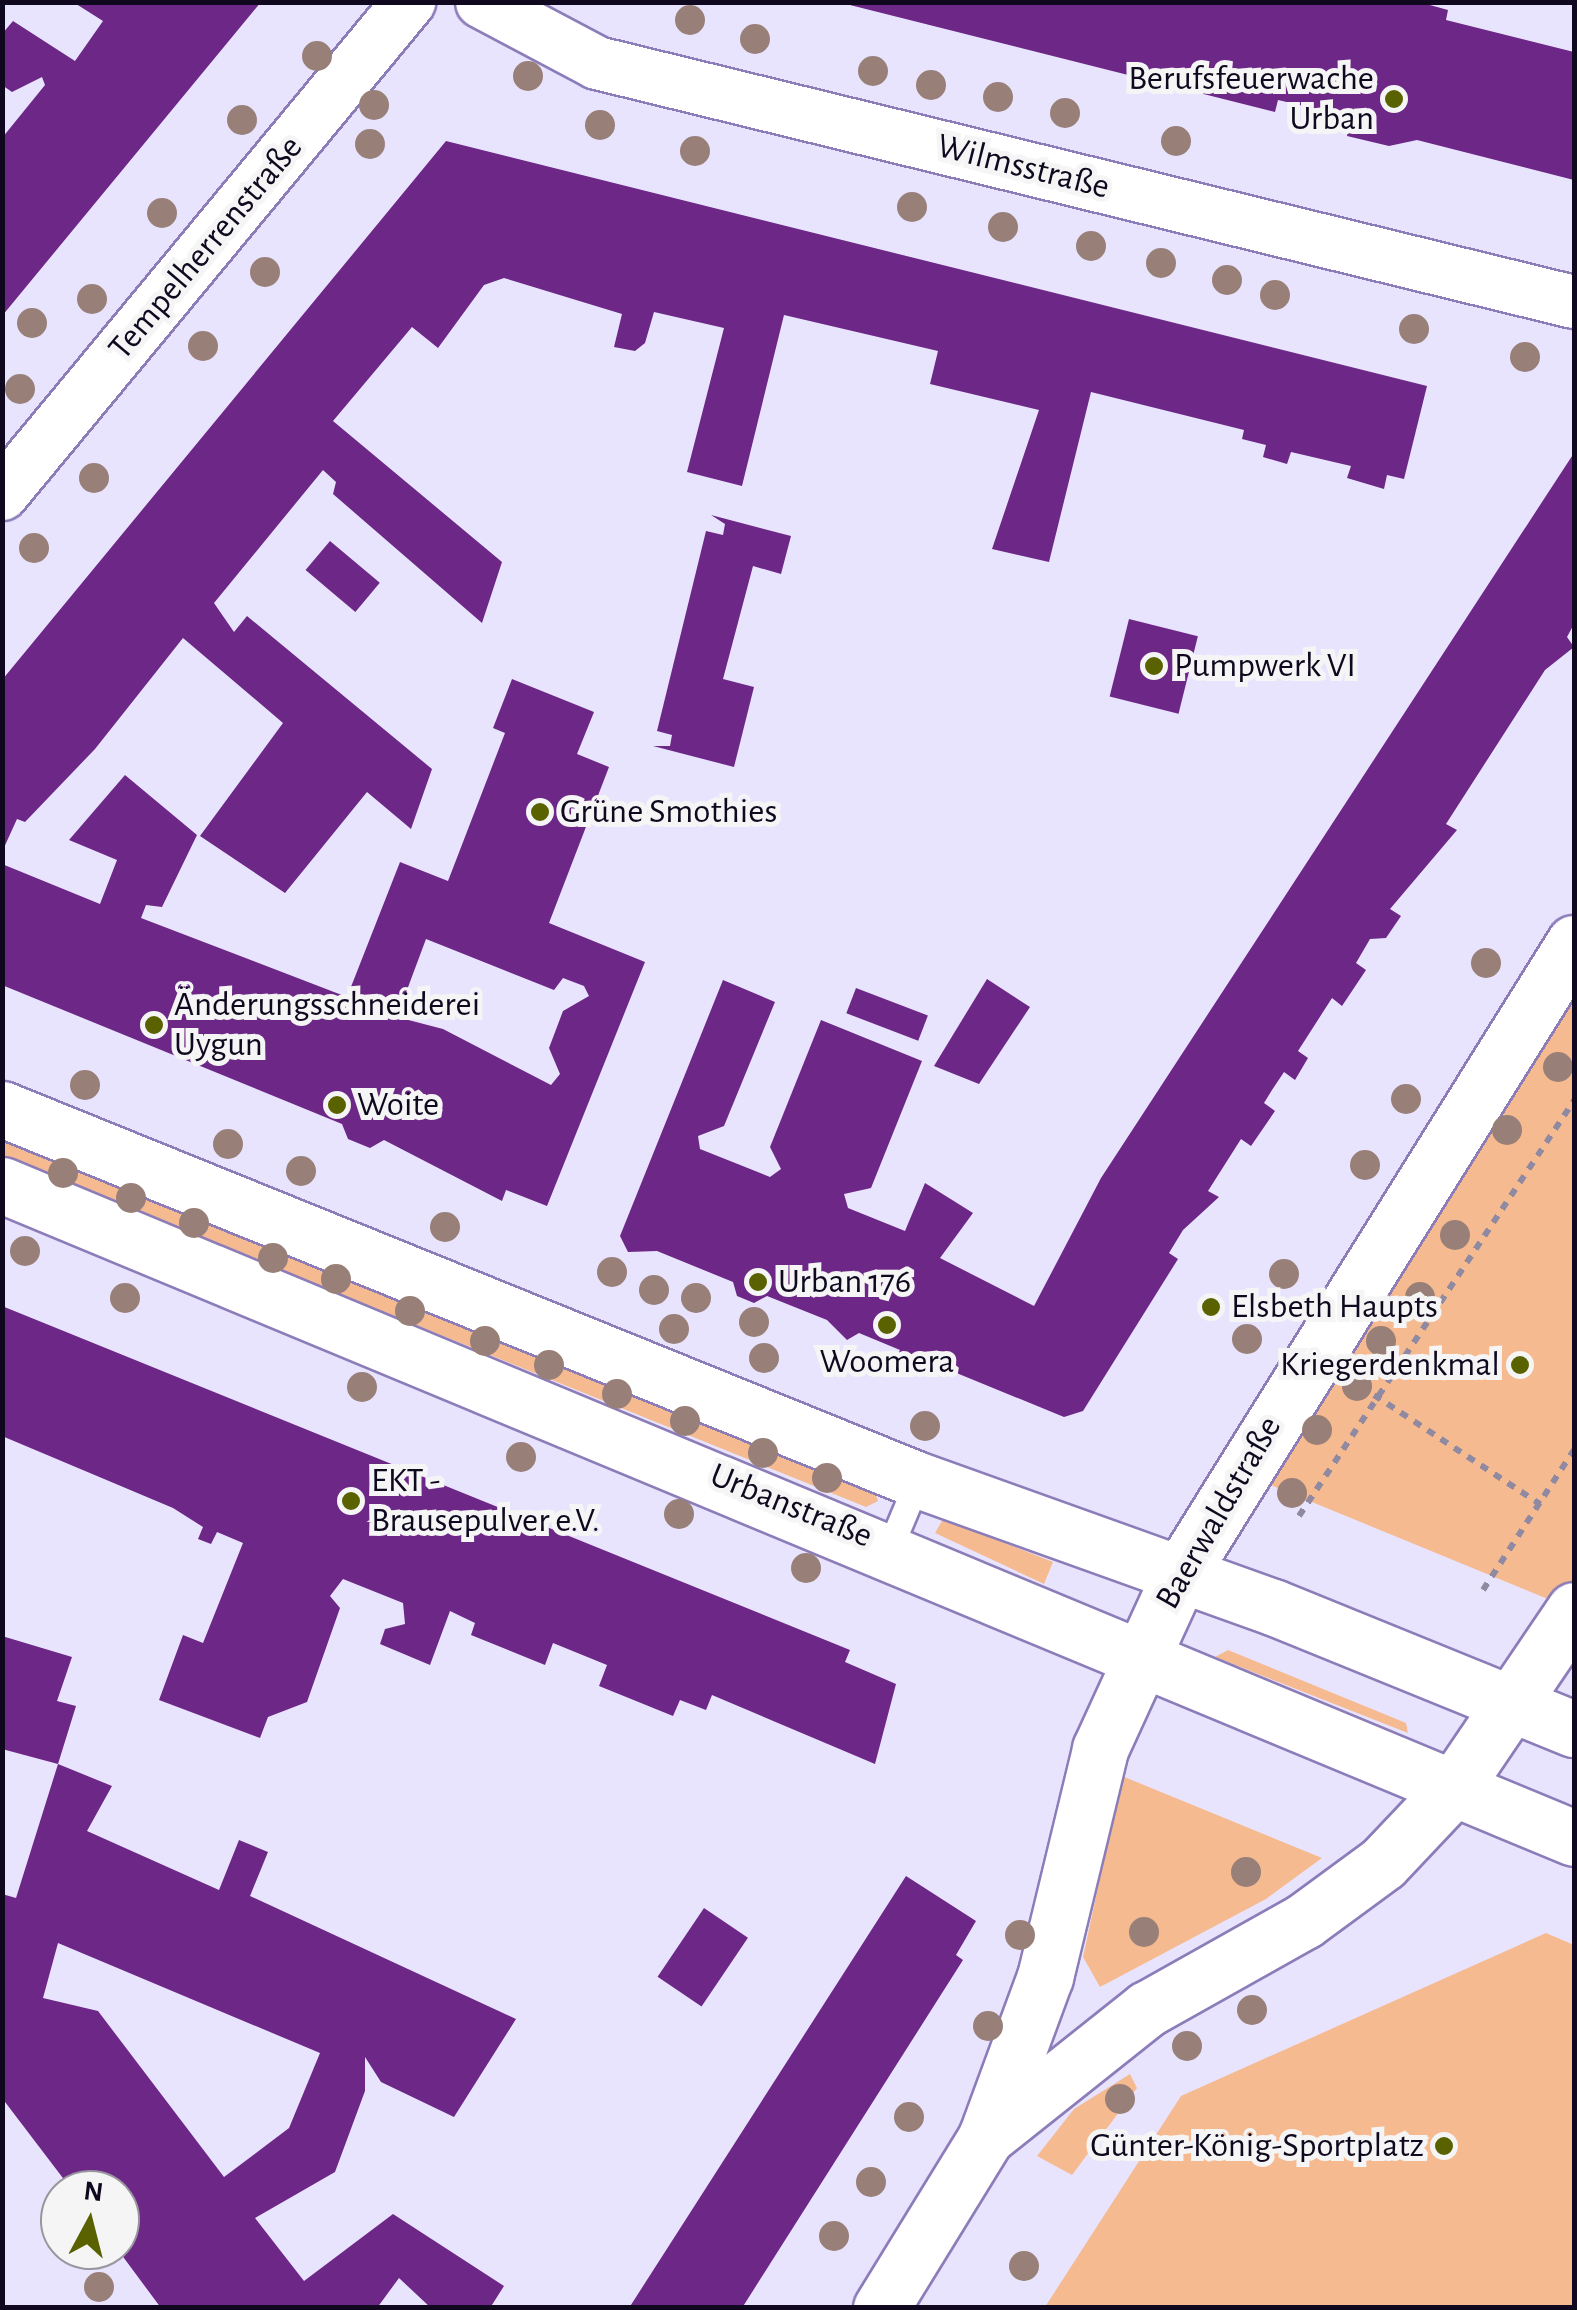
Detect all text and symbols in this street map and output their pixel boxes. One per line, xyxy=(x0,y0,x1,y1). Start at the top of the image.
place label: Berufsfeuerwache Urban xyxy=(1128,58,1374,140)
marker: Berufsfeuerwache Urban xyxy=(1383,88,1405,110)
street label: Wilmsstraße xyxy=(932,125,1114,209)
street label: Tempelherrenstraße xyxy=(100,127,312,369)
place label: Pumpwerk VI xyxy=(1174,645,1356,687)
marker: Pumpwerk VI xyxy=(1143,655,1165,677)
place label: Grüne Smothies xyxy=(560,791,777,833)
marker: Grüne Smothies xyxy=(529,801,551,823)
place label: Änderungsschneiderei Uygun xyxy=(174,984,480,1066)
marker: Änderungsschneiderei Uygun xyxy=(143,1014,165,1036)
place label: Woite xyxy=(357,1084,439,1126)
marker: Woite xyxy=(326,1094,348,1116)
place label: Urban 176 xyxy=(778,1261,911,1303)
marker: Urban 176 xyxy=(747,1271,769,1293)
place label: Elsbeth Haupts xyxy=(1231,1286,1438,1328)
marker: Elsbeth Haupts xyxy=(1200,1296,1222,1318)
marker: Woomera xyxy=(876,1314,898,1336)
place label: Woomera xyxy=(820,1341,954,1383)
place label: Kriegerdenkmal xyxy=(1280,1344,1500,1386)
marker: Kriegerdenkmal xyxy=(1509,1354,1531,1376)
street label: Baerwaldstraße xyxy=(1147,1409,1291,1617)
street label: Urbanstraße xyxy=(704,1454,878,1558)
place label: EKT - Brausepulver e.V. xyxy=(371,1460,600,1542)
marker: EKT - Brausepulver e.V. xyxy=(340,1490,362,1512)
place label: Günter-König-Sportplatz xyxy=(1090,2125,1424,2167)
marker: Günter-König-Sportplatz xyxy=(1433,2135,1455,2157)
north arrow xyxy=(40,2170,140,2270)
text: N xyxy=(82,2177,105,2207)

